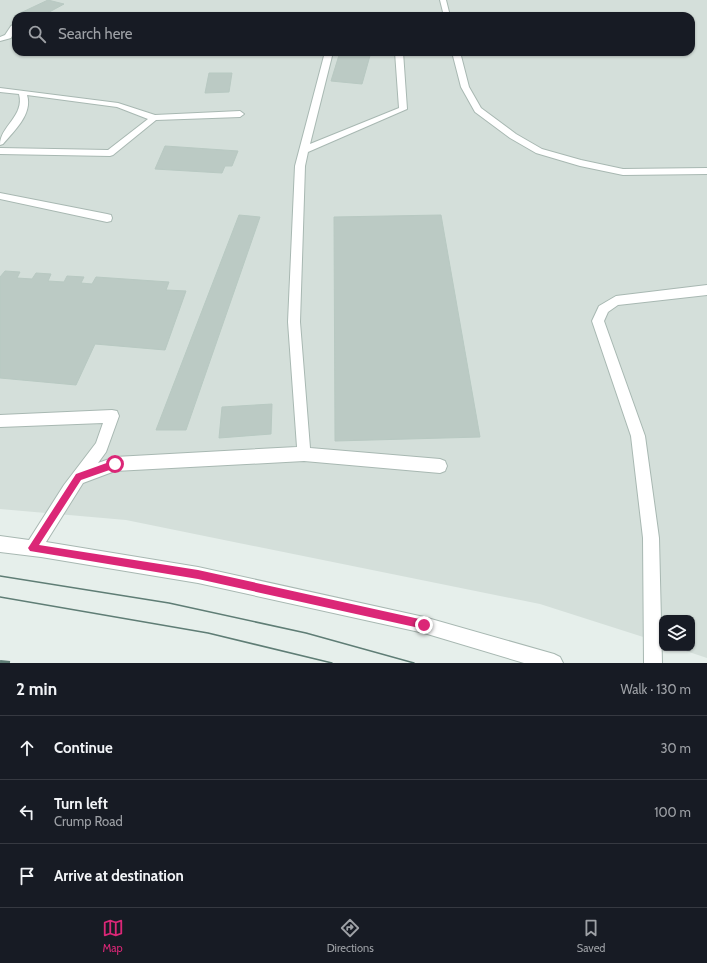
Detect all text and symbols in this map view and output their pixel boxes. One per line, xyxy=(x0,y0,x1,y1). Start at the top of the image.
search box xyxy=(12,12,695,56)
icon: search xyxy=(26,23,48,45)
text: Search here xyxy=(58,25,133,43)
route start xyxy=(106,455,124,473)
map controls xyxy=(659,615,695,651)
button: layers xyxy=(659,615,695,651)
route end xyxy=(415,616,433,634)
text: 2 min xyxy=(16,679,57,699)
text: Walk · 130 m xyxy=(620,681,691,697)
icon: ahead xyxy=(16,737,38,759)
text: Continue xyxy=(54,739,113,757)
text: 30 m xyxy=(661,740,691,756)
text: Turn left xyxy=(54,795,108,813)
icon: left xyxy=(16,801,38,823)
text: 100 m xyxy=(654,804,691,820)
text: Crump Road xyxy=(54,813,123,829)
icon: arrive xyxy=(16,865,38,887)
text: Arrive at destination xyxy=(54,867,184,885)
tab: Map xyxy=(102,917,124,955)
tab: Directions xyxy=(327,917,374,955)
tab: Saved xyxy=(577,917,605,955)

